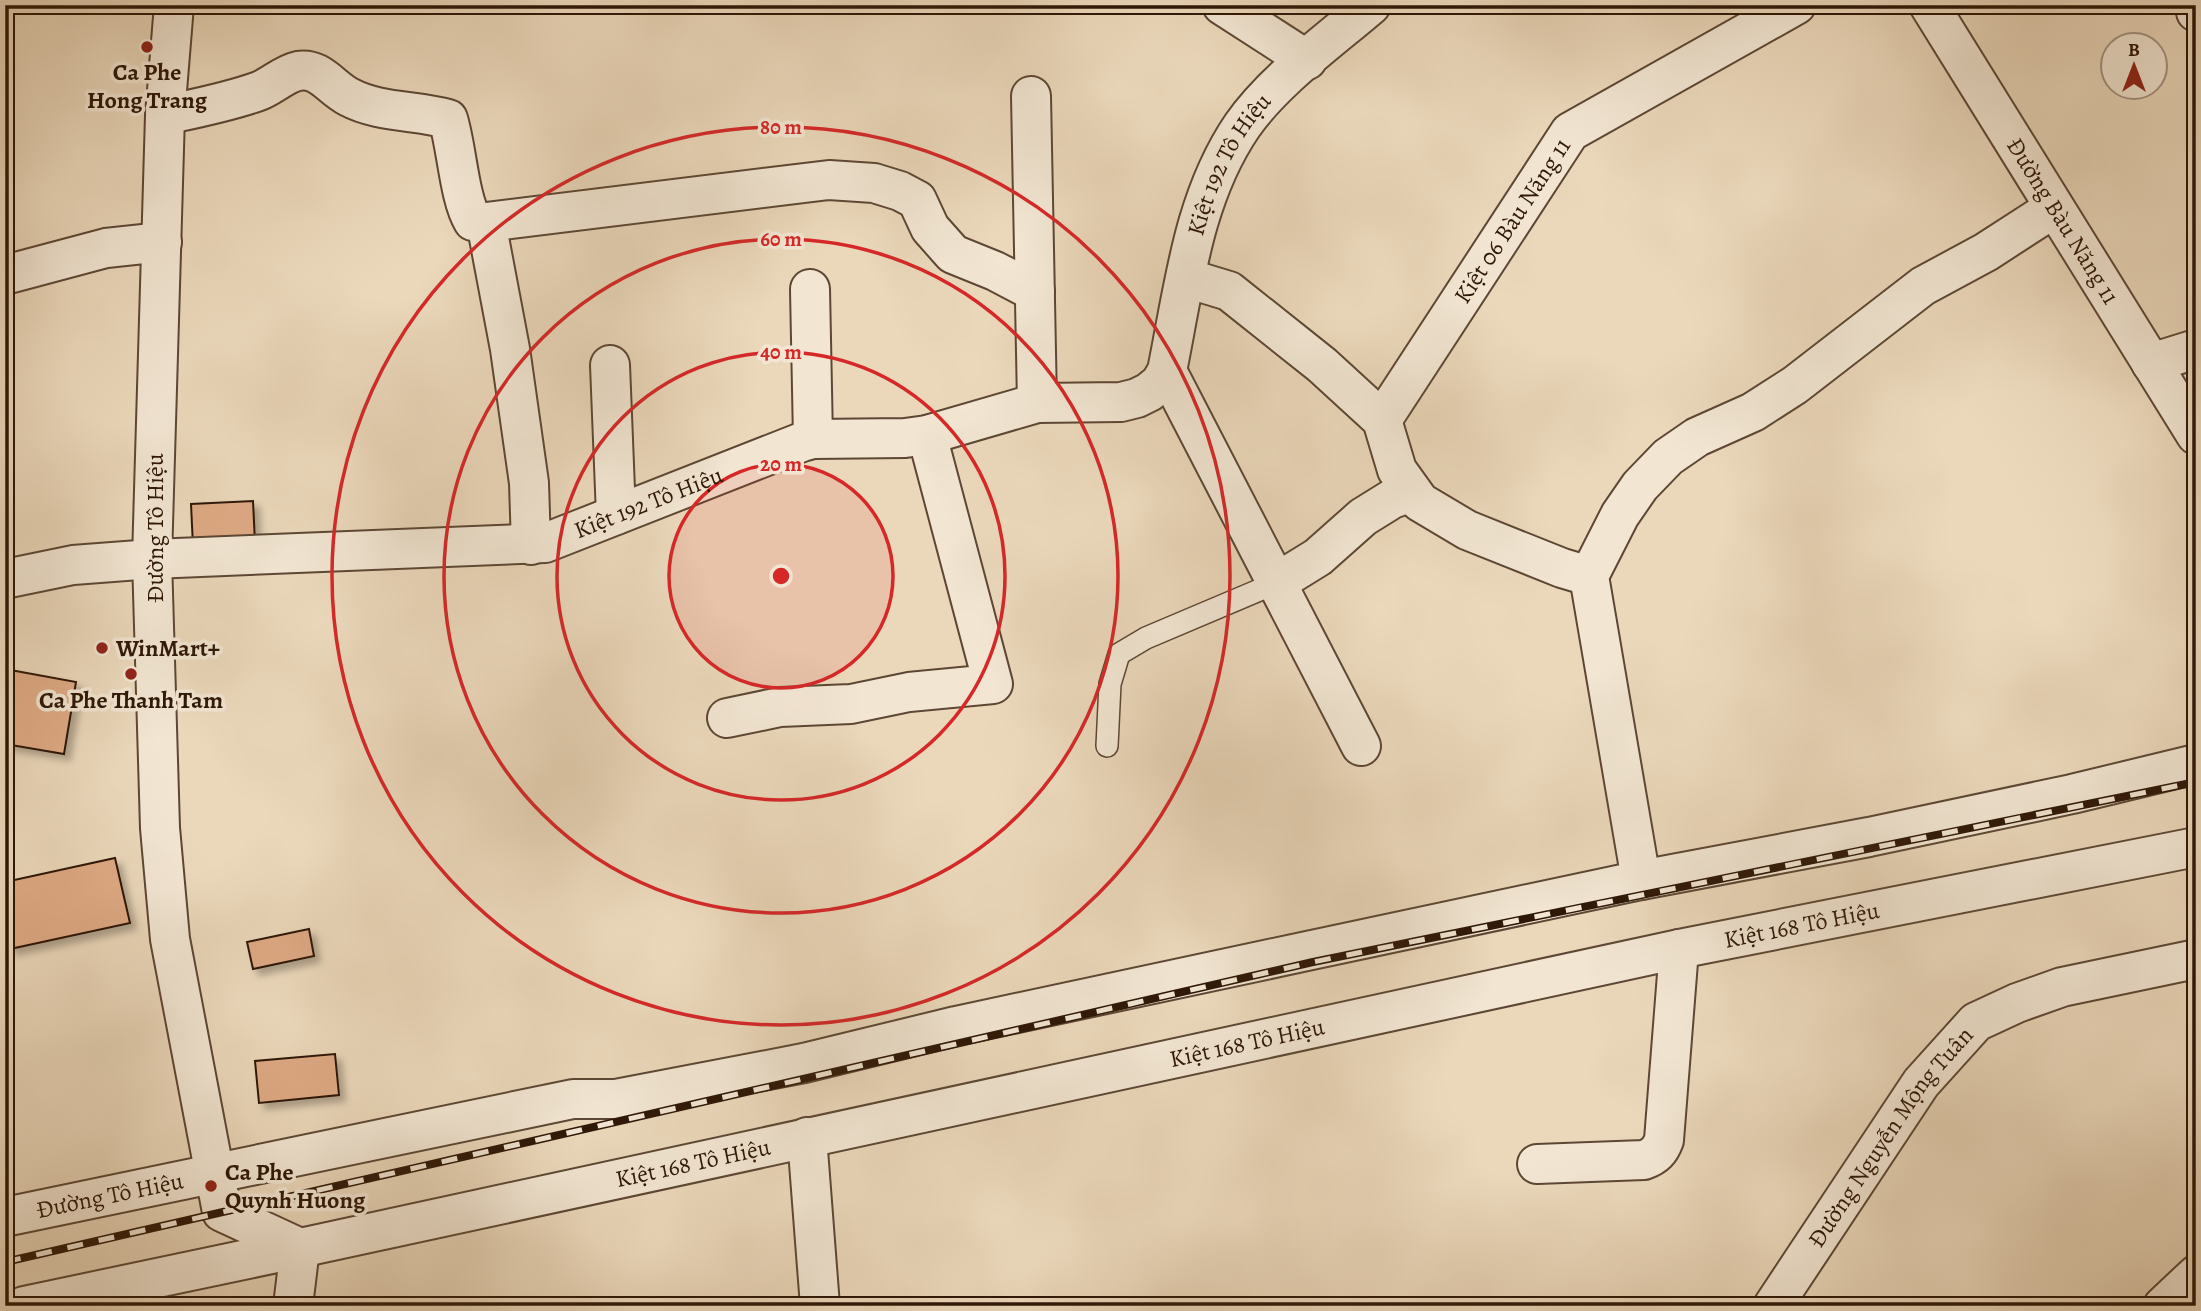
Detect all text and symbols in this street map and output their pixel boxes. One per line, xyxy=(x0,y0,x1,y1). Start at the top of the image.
north arrow xyxy=(2100,32,2170,102)
text: B xyxy=(2128,37,2140,63)
marker: Ca Phe Hong Trang xyxy=(139,39,155,55)
place label: Ca Phe Hong Trang xyxy=(87,56,208,116)
street label: Kiệt 192 Tô Hiệu xyxy=(1179,86,1278,239)
text: 80 m xyxy=(760,113,802,141)
street label: Đường Bàu Năng 11 xyxy=(1999,131,2127,310)
street label: Kiệt 06 Bàu Năng 11 xyxy=(1446,132,1578,310)
text: 60 m xyxy=(760,225,802,253)
text: 40 m xyxy=(760,338,802,366)
text: 20 m xyxy=(760,450,802,478)
street label: Đường Tô Hiệu xyxy=(139,453,171,603)
street label: Kiệt 192 Tô Hiệu xyxy=(569,459,727,546)
centre of rings xyxy=(769,564,793,588)
place label: WinMart+ xyxy=(115,632,220,664)
marker: WinMart+ xyxy=(94,640,110,656)
marker: Ca Phe Thanh Tam xyxy=(123,666,139,682)
place label: Ca Phe Thanh Tam xyxy=(39,684,223,716)
street label: Kiệt 168 Tô Hiệu xyxy=(1721,894,1882,956)
street label: Kiệt 168 Tô Hiệu xyxy=(1166,1010,1327,1075)
street label: Đường Nguyễn Mộng Tuân xyxy=(1800,1020,1980,1254)
street label: Kiệt 168 Tô Hiệu xyxy=(612,1130,773,1195)
place label: Ca Phe Quynh Huong xyxy=(225,1156,366,1216)
street label: Đường Tô Hiệu xyxy=(33,1164,186,1226)
marker: Ca Phe Quynh Huong xyxy=(203,1178,219,1194)

